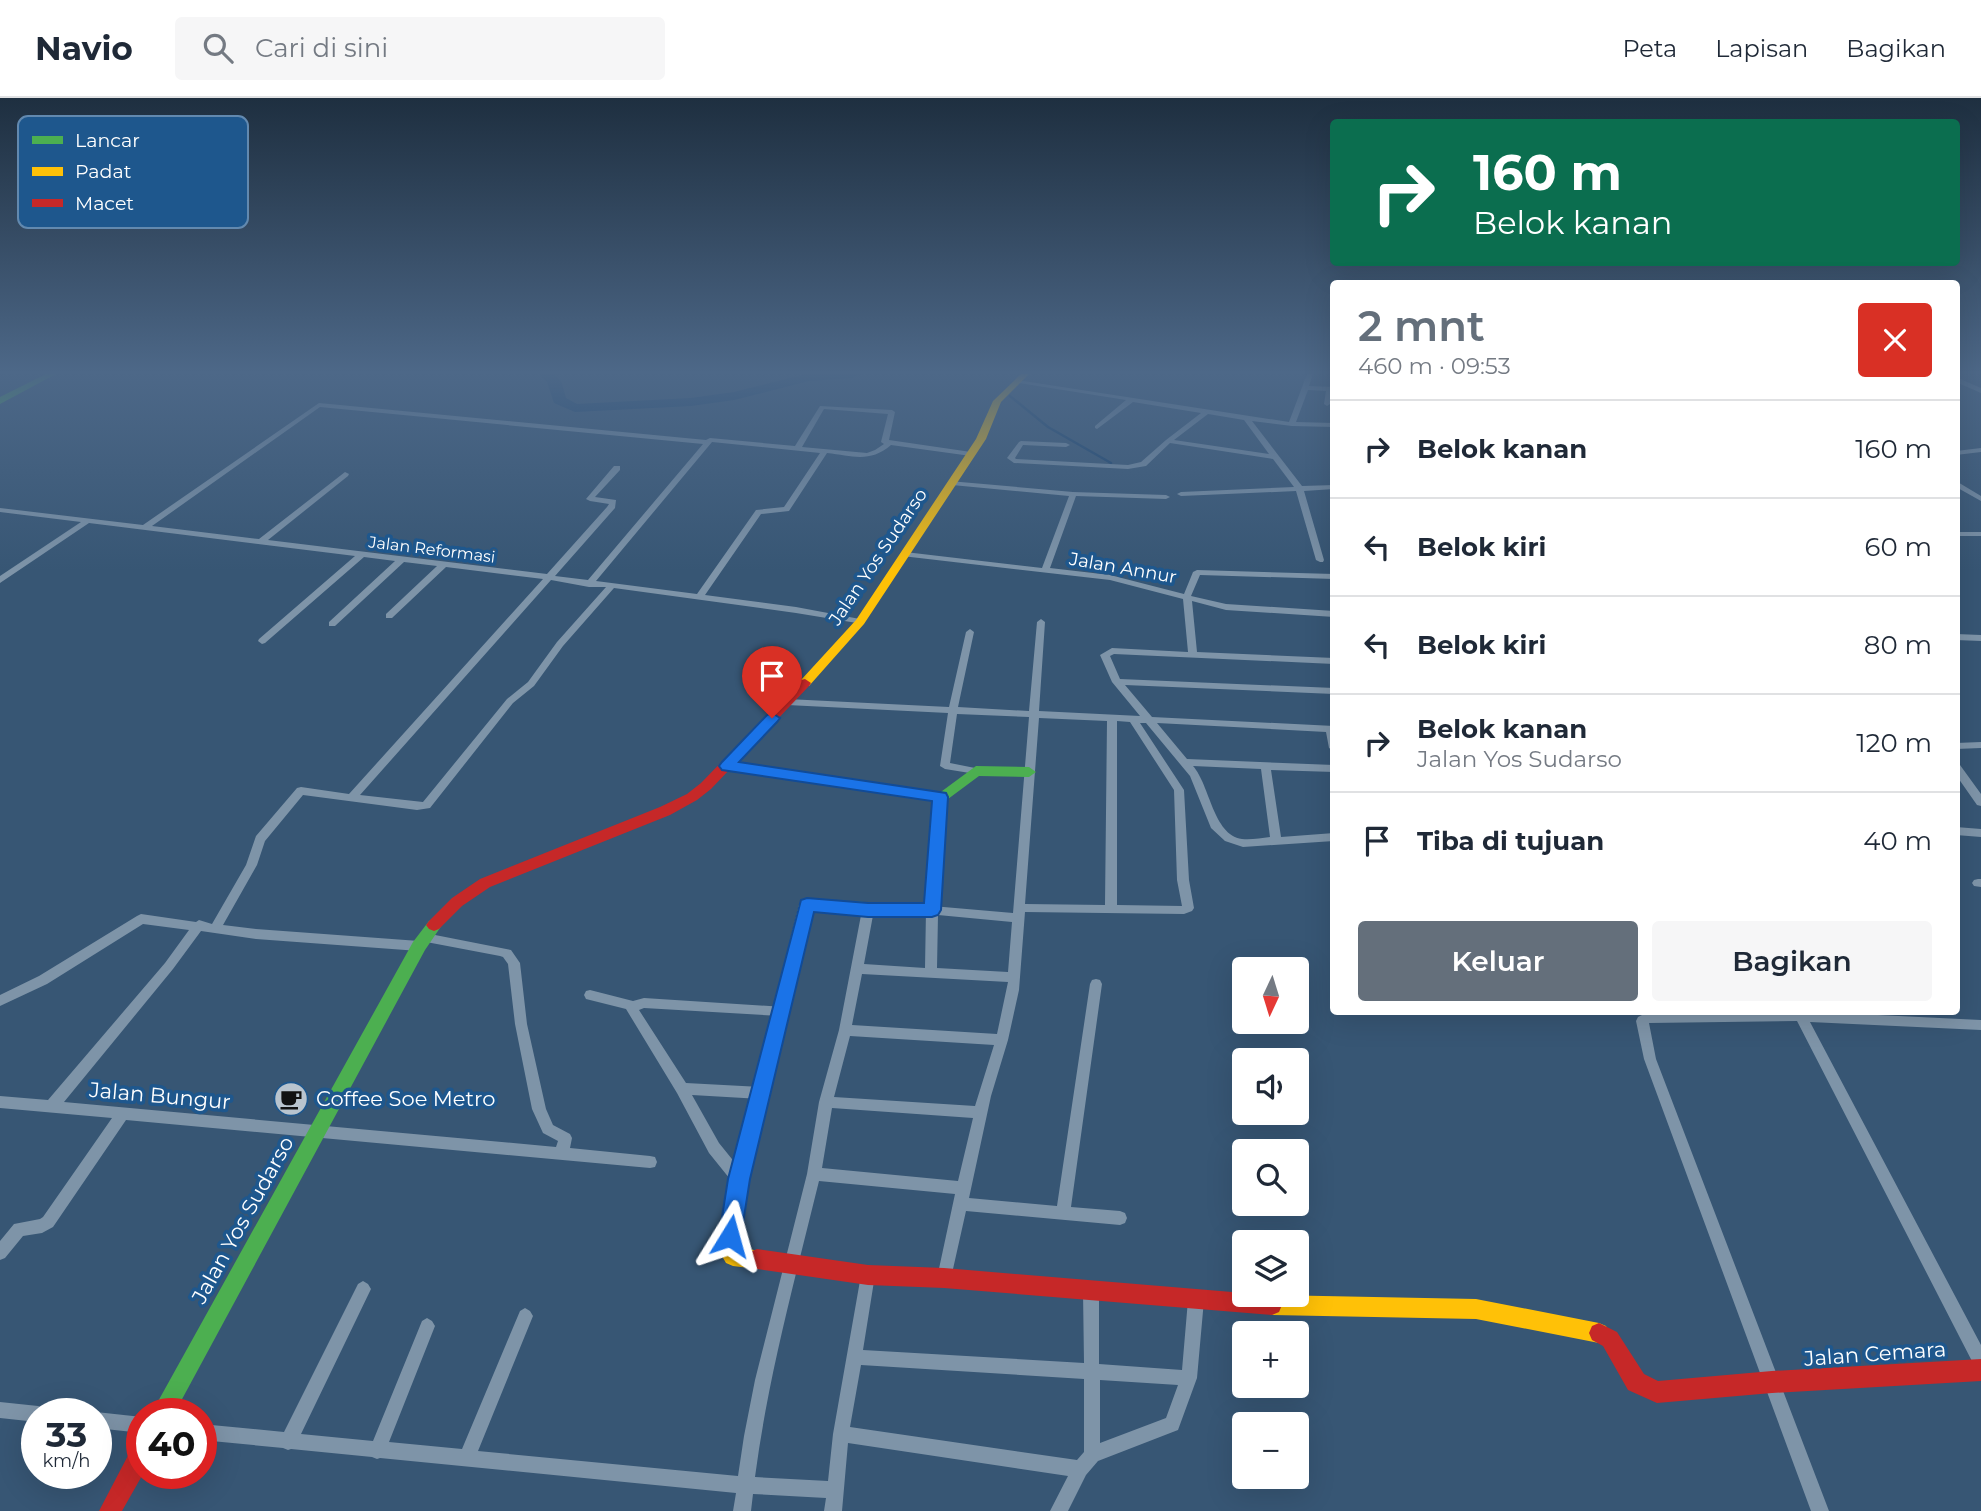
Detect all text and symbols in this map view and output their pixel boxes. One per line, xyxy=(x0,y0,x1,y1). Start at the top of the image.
search box xyxy=(175,17,665,80)
text: Navio xyxy=(35,28,133,68)
icon: search xyxy=(199,29,237,67)
text: Cari di sini xyxy=(255,32,388,64)
text: Peta xyxy=(1622,34,1677,63)
text: Lapisan xyxy=(1715,34,1808,63)
text: Bagikan xyxy=(1846,34,1946,63)
legend xyxy=(18,116,248,228)
text: Lancar xyxy=(75,129,140,152)
text: 160 m xyxy=(1473,143,1622,202)
icon: right xyxy=(1358,147,1449,238)
text: Padat xyxy=(75,160,132,183)
text: Macet xyxy=(75,192,134,215)
text: Belok kanan xyxy=(1473,203,1673,242)
text: 2 mnt xyxy=(1358,300,1485,352)
button: close xyxy=(1858,303,1932,377)
text: 460 m · 09:53 xyxy=(1358,352,1511,380)
icon: right xyxy=(1358,430,1396,468)
text: Belok kanan xyxy=(1417,433,1587,465)
text: 160 m xyxy=(1855,433,1932,465)
street label: Jalan Yos Sudarso xyxy=(823,484,932,630)
icon: left xyxy=(1358,528,1396,566)
text: Belok kiri xyxy=(1417,531,1546,563)
text: 60 m xyxy=(1865,531,1932,563)
street label: Jalan Reformasi xyxy=(366,532,496,567)
street label: Jalan Annur xyxy=(1067,548,1178,588)
icon: left xyxy=(1358,626,1396,664)
text: Belok kiri xyxy=(1417,629,1546,661)
text: 80 m xyxy=(1864,629,1932,661)
pin xyxy=(742,646,802,718)
icon: arrive xyxy=(753,657,791,695)
text: Belok kanan xyxy=(1417,713,1587,745)
icon: right xyxy=(1358,724,1396,762)
text: 120 m xyxy=(1856,727,1932,759)
text: Jalan Yos Sudarso xyxy=(1417,745,1622,773)
icon: arrive xyxy=(1358,822,1396,860)
text: Tiba di tujuan xyxy=(1417,825,1604,857)
text: 40 m xyxy=(1863,825,1932,857)
button: Keluar xyxy=(1358,921,1638,1001)
button: Bagikan xyxy=(1652,921,1932,1001)
north arrow xyxy=(1232,957,1309,1034)
map controls xyxy=(1232,957,1309,1489)
button: sound xyxy=(1232,1048,1309,1125)
street label: Jalan Bungur xyxy=(87,1077,232,1114)
cafe icon: Coffee Soe Metro xyxy=(272,1080,310,1118)
place label: Coffee Soe Metro xyxy=(316,1086,495,1111)
street label: Jalan Yos Sudarso xyxy=(186,1132,299,1309)
button: search xyxy=(1232,1139,1309,1216)
position arrow xyxy=(693,1199,767,1273)
button: layers xyxy=(1232,1230,1309,1307)
button: + xyxy=(1232,1321,1309,1398)
street label: Jalan Cemara xyxy=(1802,1336,1947,1371)
speed limit sign: 40 xyxy=(126,1398,217,1489)
button: − xyxy=(1232,1412,1309,1489)
text: 33 xyxy=(46,1413,87,1456)
text: km/h xyxy=(42,1450,91,1472)

